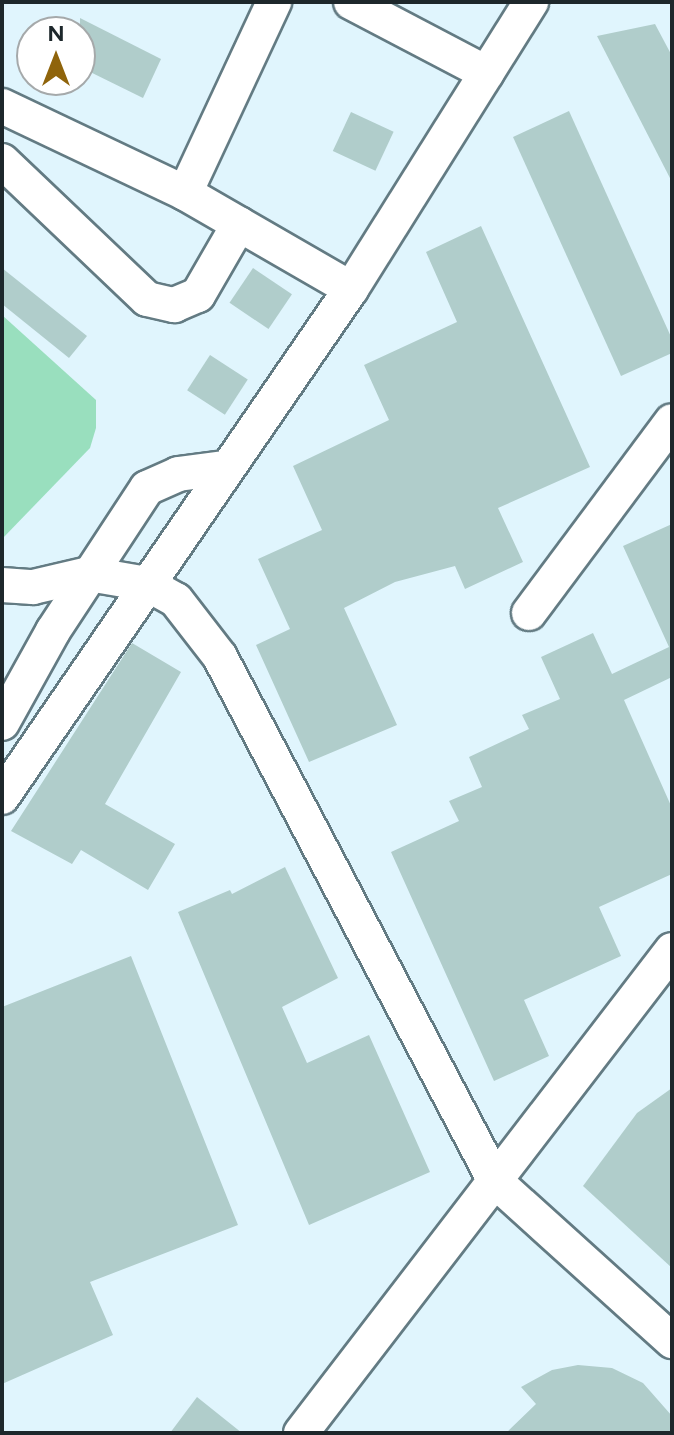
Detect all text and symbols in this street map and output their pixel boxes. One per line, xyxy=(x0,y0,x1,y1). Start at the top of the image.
north arrow xyxy=(16,16,96,96)
text: N xyxy=(47,20,65,47)

